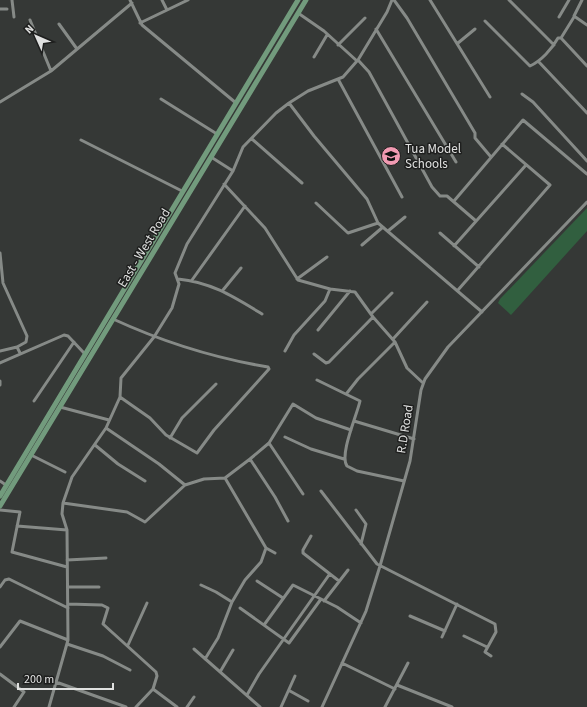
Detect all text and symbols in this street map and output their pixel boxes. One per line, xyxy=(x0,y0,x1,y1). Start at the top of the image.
north arrow xyxy=(16,16,56,56)
text: N xyxy=(21,21,37,37)
place label: Tua Model Schools xyxy=(405,140,461,173)
school or university icon: Tua Model Schools xyxy=(380,145,402,167)
street label: East - West Road xyxy=(113,205,175,291)
street label: R.D Road xyxy=(392,403,418,455)
scale bar xyxy=(18,665,113,691)
text: 200 m xyxy=(24,671,54,688)

